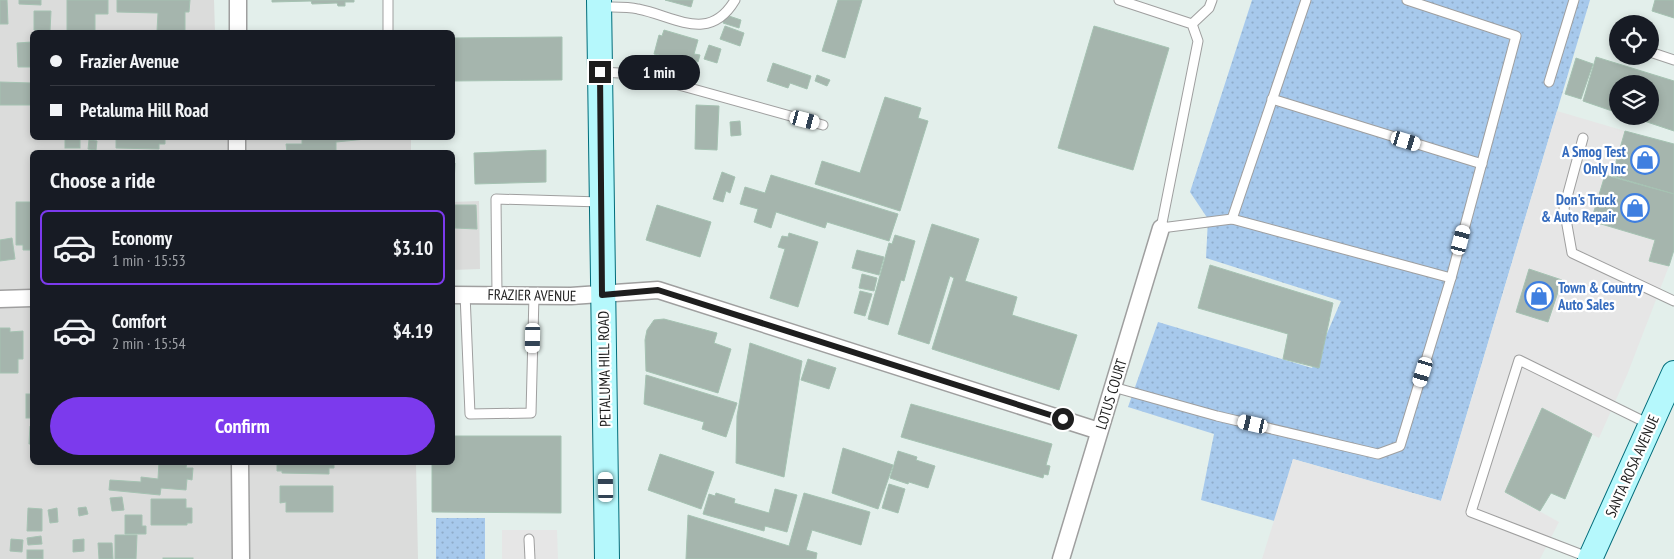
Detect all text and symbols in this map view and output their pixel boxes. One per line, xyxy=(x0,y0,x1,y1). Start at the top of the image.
map controls xyxy=(1609,15,1659,125)
button: locate xyxy=(1609,15,1659,65)
text: Frazier Avenue xyxy=(80,49,179,73)
callout: 1 min xyxy=(618,54,700,90)
route end xyxy=(589,61,611,83)
text: 1 min xyxy=(643,62,675,82)
button: layers xyxy=(1609,75,1659,125)
text: Petaluma Hill Road xyxy=(80,98,209,122)
car xyxy=(788,109,821,131)
car xyxy=(1389,129,1422,153)
place label: A Smog Test Only Inc xyxy=(1561,142,1627,178)
shop icon: A Smog Test Only Inc xyxy=(1630,145,1660,175)
text: Choose a ride xyxy=(50,166,155,194)
place label: Don's Truck & Auto Repair xyxy=(1541,190,1617,226)
shop icon: Don's Truck & Auto Repair xyxy=(1620,193,1650,223)
car xyxy=(1449,224,1472,256)
icon: car xyxy=(52,225,97,270)
text: Economy xyxy=(112,226,172,250)
text: $3.10 xyxy=(393,236,433,260)
text: 1 min · 15:53 xyxy=(112,250,186,270)
place label: Town & Country Auto Sales xyxy=(1557,278,1644,314)
shop icon: Town & Country Auto Sales xyxy=(1524,281,1554,311)
street label: FRAZIER AVENUE xyxy=(488,285,576,305)
icon: car xyxy=(52,308,97,353)
text: Comfort xyxy=(112,309,166,333)
street label: PETALUMA HILL ROAD xyxy=(593,311,615,427)
text: $4.19 xyxy=(393,319,433,343)
car xyxy=(525,323,540,353)
text: 2 min · 15:54 xyxy=(112,333,186,353)
car xyxy=(1411,355,1434,389)
street label: LOTUS COURT xyxy=(1091,356,1131,432)
button: Confirm xyxy=(50,397,435,455)
route start xyxy=(1052,408,1074,430)
street label: SANTA ROSA AVENUE xyxy=(1601,412,1663,520)
car xyxy=(1236,413,1269,435)
car xyxy=(598,472,613,502)

